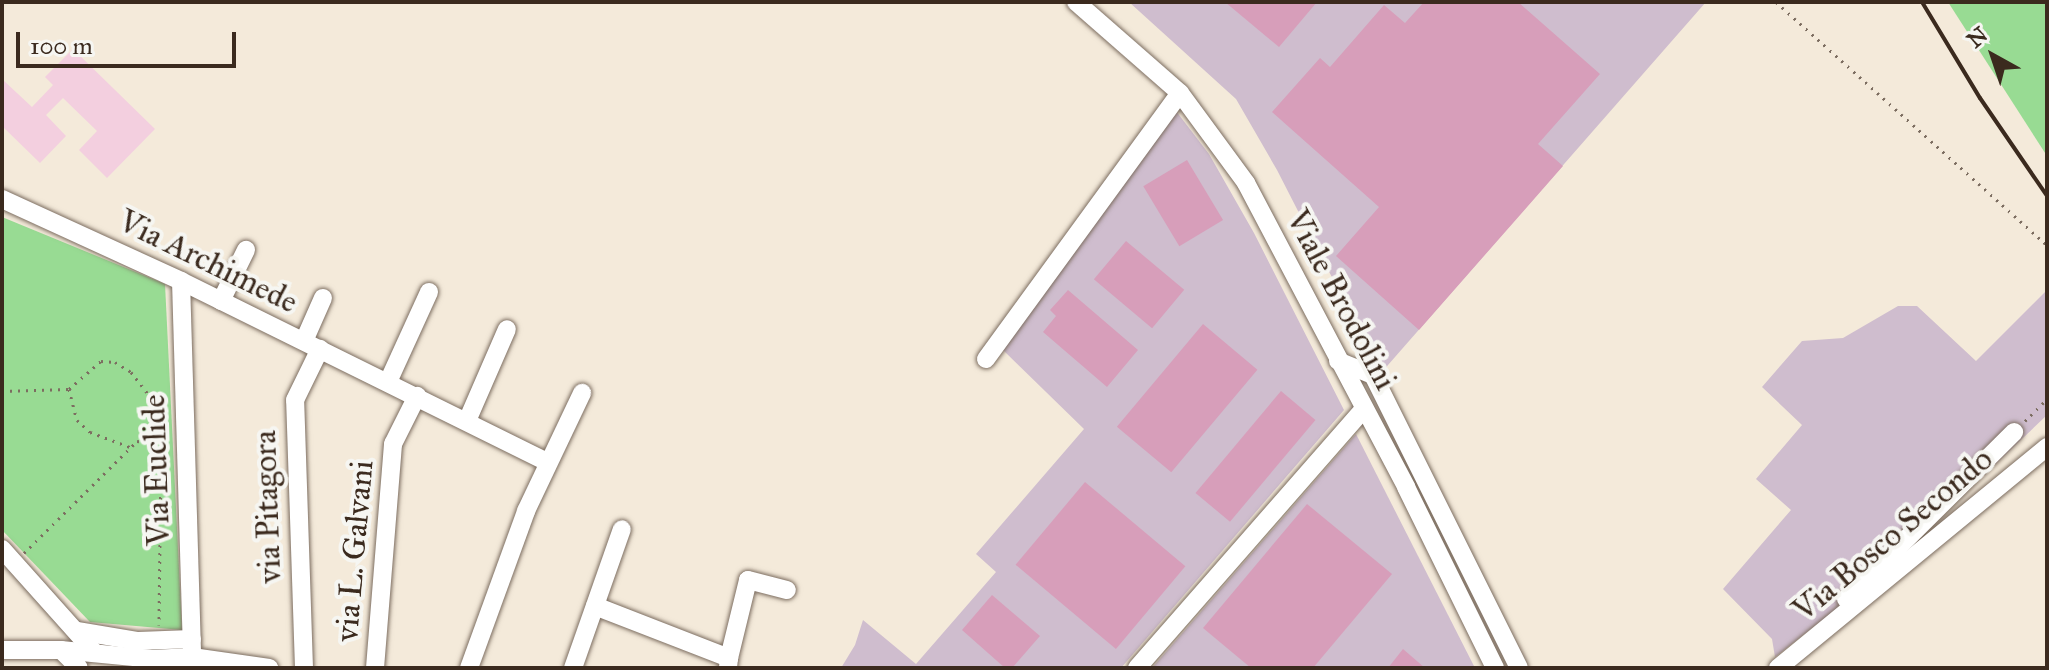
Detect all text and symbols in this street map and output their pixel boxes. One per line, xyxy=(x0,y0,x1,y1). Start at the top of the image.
scale bar xyxy=(20,16,240,66)
north arrow xyxy=(1953,16,2033,96)
text: N xyxy=(1961,21,1993,54)
text: 100 m xyxy=(30,31,93,61)
street label: Via Archimede xyxy=(112,202,304,322)
street label: Viale Brodolini xyxy=(1277,203,1405,397)
street label: Via Euclide xyxy=(135,394,179,546)
street label: via Pitagora xyxy=(246,430,290,584)
street label: Via Bosco Secondo xyxy=(1785,440,2001,630)
street label: via L. Galvani xyxy=(328,459,382,643)

